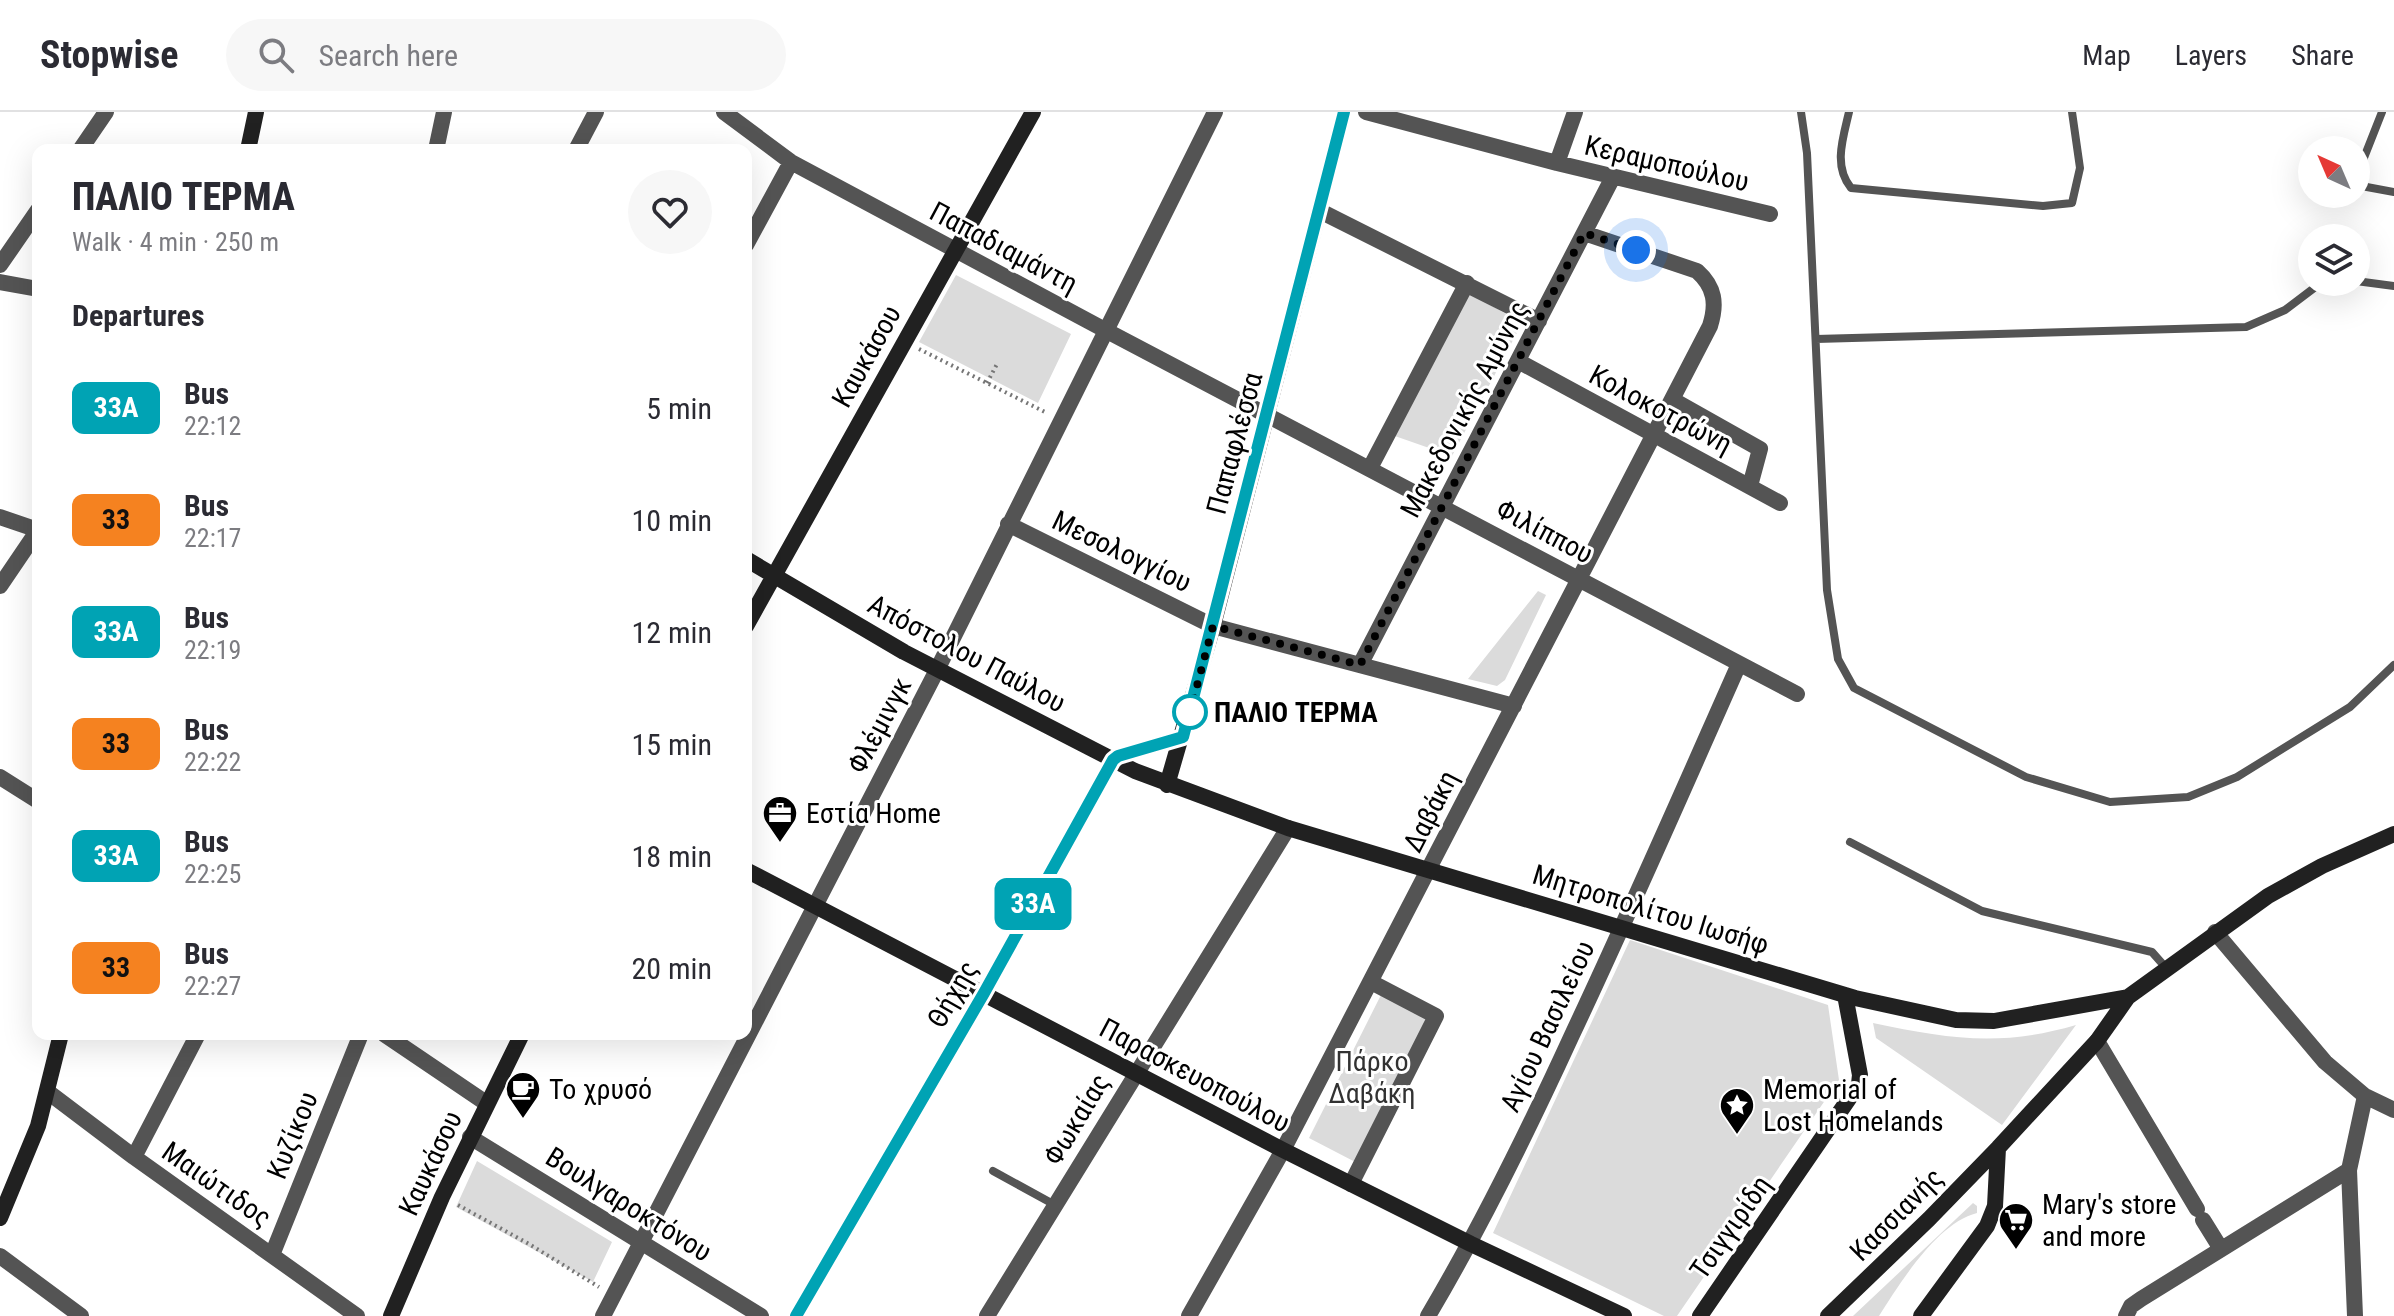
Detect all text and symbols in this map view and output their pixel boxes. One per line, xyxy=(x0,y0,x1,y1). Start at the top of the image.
search box xyxy=(226,19,786,91)
text: Stopwise xyxy=(40,33,178,77)
icon: search xyxy=(254,33,298,77)
text: Search here xyxy=(318,38,458,73)
text: Map xyxy=(2082,39,2131,72)
text: Layers xyxy=(2175,39,2247,72)
text: Share xyxy=(2291,39,2354,72)
street label: Κεραμοπούλου xyxy=(1582,129,1752,198)
north arrow xyxy=(2298,136,2370,208)
map controls xyxy=(2298,136,2370,296)
button: heart xyxy=(628,170,712,254)
text: ΠΑΛΙΟ ΤΕΡΜΑ xyxy=(72,175,295,219)
street label: Παπαδιαμάντη xyxy=(924,195,1083,300)
button: layers xyxy=(2298,224,2370,296)
text: Walk · 4 min · 250 m xyxy=(72,227,279,257)
your location xyxy=(1616,230,1656,270)
street label: Μακεδονικής Αμύνης xyxy=(1393,295,1535,523)
text: Departures xyxy=(72,298,205,333)
street label: Καυκάσου xyxy=(825,300,908,413)
street label: Κολοκοτρώνη xyxy=(1584,358,1738,461)
street label: Παπαφλέσσα xyxy=(1200,368,1269,518)
text: Bus xyxy=(184,376,229,411)
text: 33A xyxy=(93,391,139,424)
text: 5 min xyxy=(646,391,712,426)
text: 22:12 xyxy=(184,411,241,441)
text: Bus xyxy=(184,488,229,523)
street label: Φιλίππου xyxy=(1491,492,1599,571)
text: 33 xyxy=(102,503,130,536)
text: 10 min xyxy=(631,503,712,538)
street label: Μεσολογγίου xyxy=(1047,504,1197,599)
text: 22:17 xyxy=(184,523,241,553)
street label: Απόστολου Παύλου xyxy=(862,587,1071,719)
text: Bus xyxy=(184,600,229,635)
text: 33A xyxy=(93,615,139,648)
text: 12 min xyxy=(631,615,712,650)
text: 22:19 xyxy=(184,635,241,665)
street label: Φλέμινγκ xyxy=(841,672,918,779)
marker: ΠΑΛΙΟ ΤΕΡΜΑ xyxy=(1173,695,1207,729)
place label: ΠΑΛΙΟ ΤΕΡΜΑ xyxy=(1214,696,1378,729)
text: Bus xyxy=(184,712,229,747)
text: 33 xyxy=(102,727,130,760)
text: 15 min xyxy=(631,727,712,762)
text: 22:22 xyxy=(184,747,241,777)
street label: Δαβάκη xyxy=(1396,765,1465,858)
office icon: Εστία Home xyxy=(761,794,799,844)
place label: Εστία Home xyxy=(806,797,941,830)
text: Bus xyxy=(184,824,229,859)
text: 33A xyxy=(93,839,139,872)
text: 18 min xyxy=(631,839,712,874)
street label: Μητροπολίτου Ιωσήφ xyxy=(1529,858,1773,961)
text: 22:25 xyxy=(184,859,241,889)
line badge: 33A xyxy=(987,878,1079,930)
text: 33A xyxy=(1010,887,1056,920)
text: Bus xyxy=(184,936,229,971)
street label: Αγίου Βασιλείου xyxy=(1493,936,1601,1117)
text: 33 xyxy=(102,951,130,984)
text: 20 min xyxy=(631,951,712,986)
street label: Θήχης xyxy=(920,955,985,1033)
text: 22:27 xyxy=(184,971,241,1001)
street label: Παρασκευοπούλου xyxy=(1094,1011,1296,1139)
park label: Πάρκο Δαβάκη xyxy=(1328,1045,1416,1110)
street label: Φωκαίας xyxy=(1036,1068,1116,1171)
cafe icon: Το χρυσό xyxy=(504,1070,542,1120)
place label: Το χρυσό xyxy=(549,1073,652,1106)
place label: Memorial of Lost Homelands xyxy=(1763,1073,1944,1138)
place icon: Memorial of Lost Homelands xyxy=(1718,1086,1756,1136)
street label: Κυζίκου xyxy=(260,1087,325,1184)
street label: Καυκάσου xyxy=(392,1106,469,1221)
street label: Μαιώτιδος xyxy=(156,1135,278,1234)
street label: Βουλγαροκτόνου xyxy=(540,1140,718,1269)
street label: Κασσιανής xyxy=(1843,1161,1950,1268)
street label: Τσιγγιρίδη xyxy=(1683,1169,1778,1285)
place label: Mary's store and more xyxy=(2042,1188,2176,1253)
supermarket icon: Mary's store and more xyxy=(1997,1201,2035,1251)

